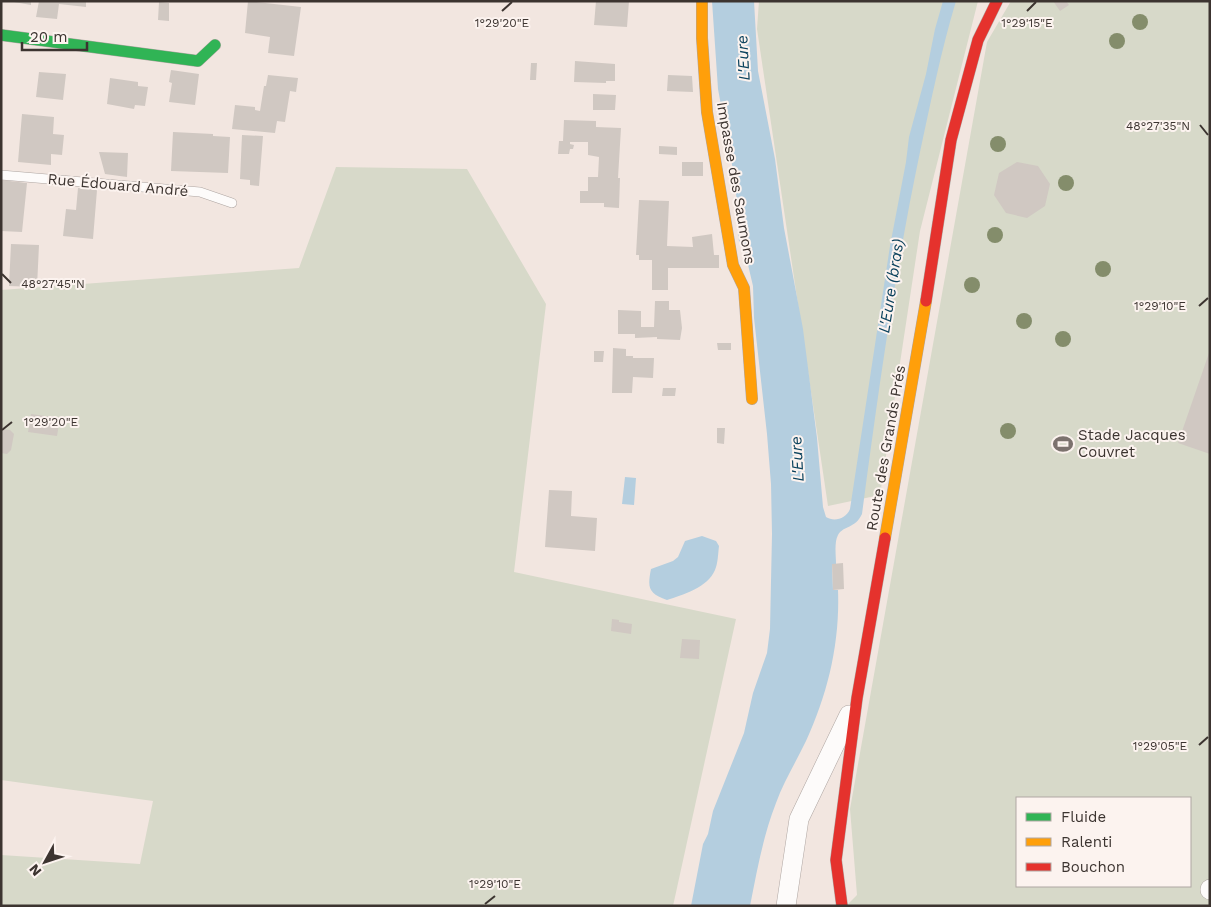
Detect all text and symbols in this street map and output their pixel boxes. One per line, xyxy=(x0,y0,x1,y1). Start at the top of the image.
text: 1°29'20"E xyxy=(475,16,530,30)
text: 1°29'15"E xyxy=(1001,16,1053,30)
scale bar xyxy=(22,20,88,52)
text: 20 m xyxy=(30,28,68,46)
water label: L'Eure xyxy=(732,35,754,81)
street label: Impasse des Saumons xyxy=(713,100,759,266)
text: 48°27'35"N xyxy=(1126,119,1190,133)
street label: Rue Édouard André xyxy=(47,170,189,200)
water label: L'Eure (bras) xyxy=(874,238,908,334)
text: 48°27'45"N xyxy=(21,277,85,291)
text: 1°29'10"E xyxy=(1134,299,1186,313)
street label: Route des Grands Prés xyxy=(863,364,909,532)
text: 1°29'20"E xyxy=(24,415,79,429)
place label: Stade Jacques Couvret xyxy=(1078,426,1186,461)
sports icon: Stade Jacques Couvret xyxy=(1052,433,1074,455)
water label: L'Eure xyxy=(786,436,808,482)
text: 1°29'05"E xyxy=(1133,739,1188,753)
legend xyxy=(1016,797,1191,887)
text: Fluide xyxy=(1061,808,1106,826)
text: Ralenti xyxy=(1061,833,1112,851)
north arrow xyxy=(20,837,70,887)
text: Bouchon xyxy=(1061,858,1125,876)
text: N xyxy=(26,861,45,879)
text: 1°29'10"E xyxy=(469,877,521,891)

